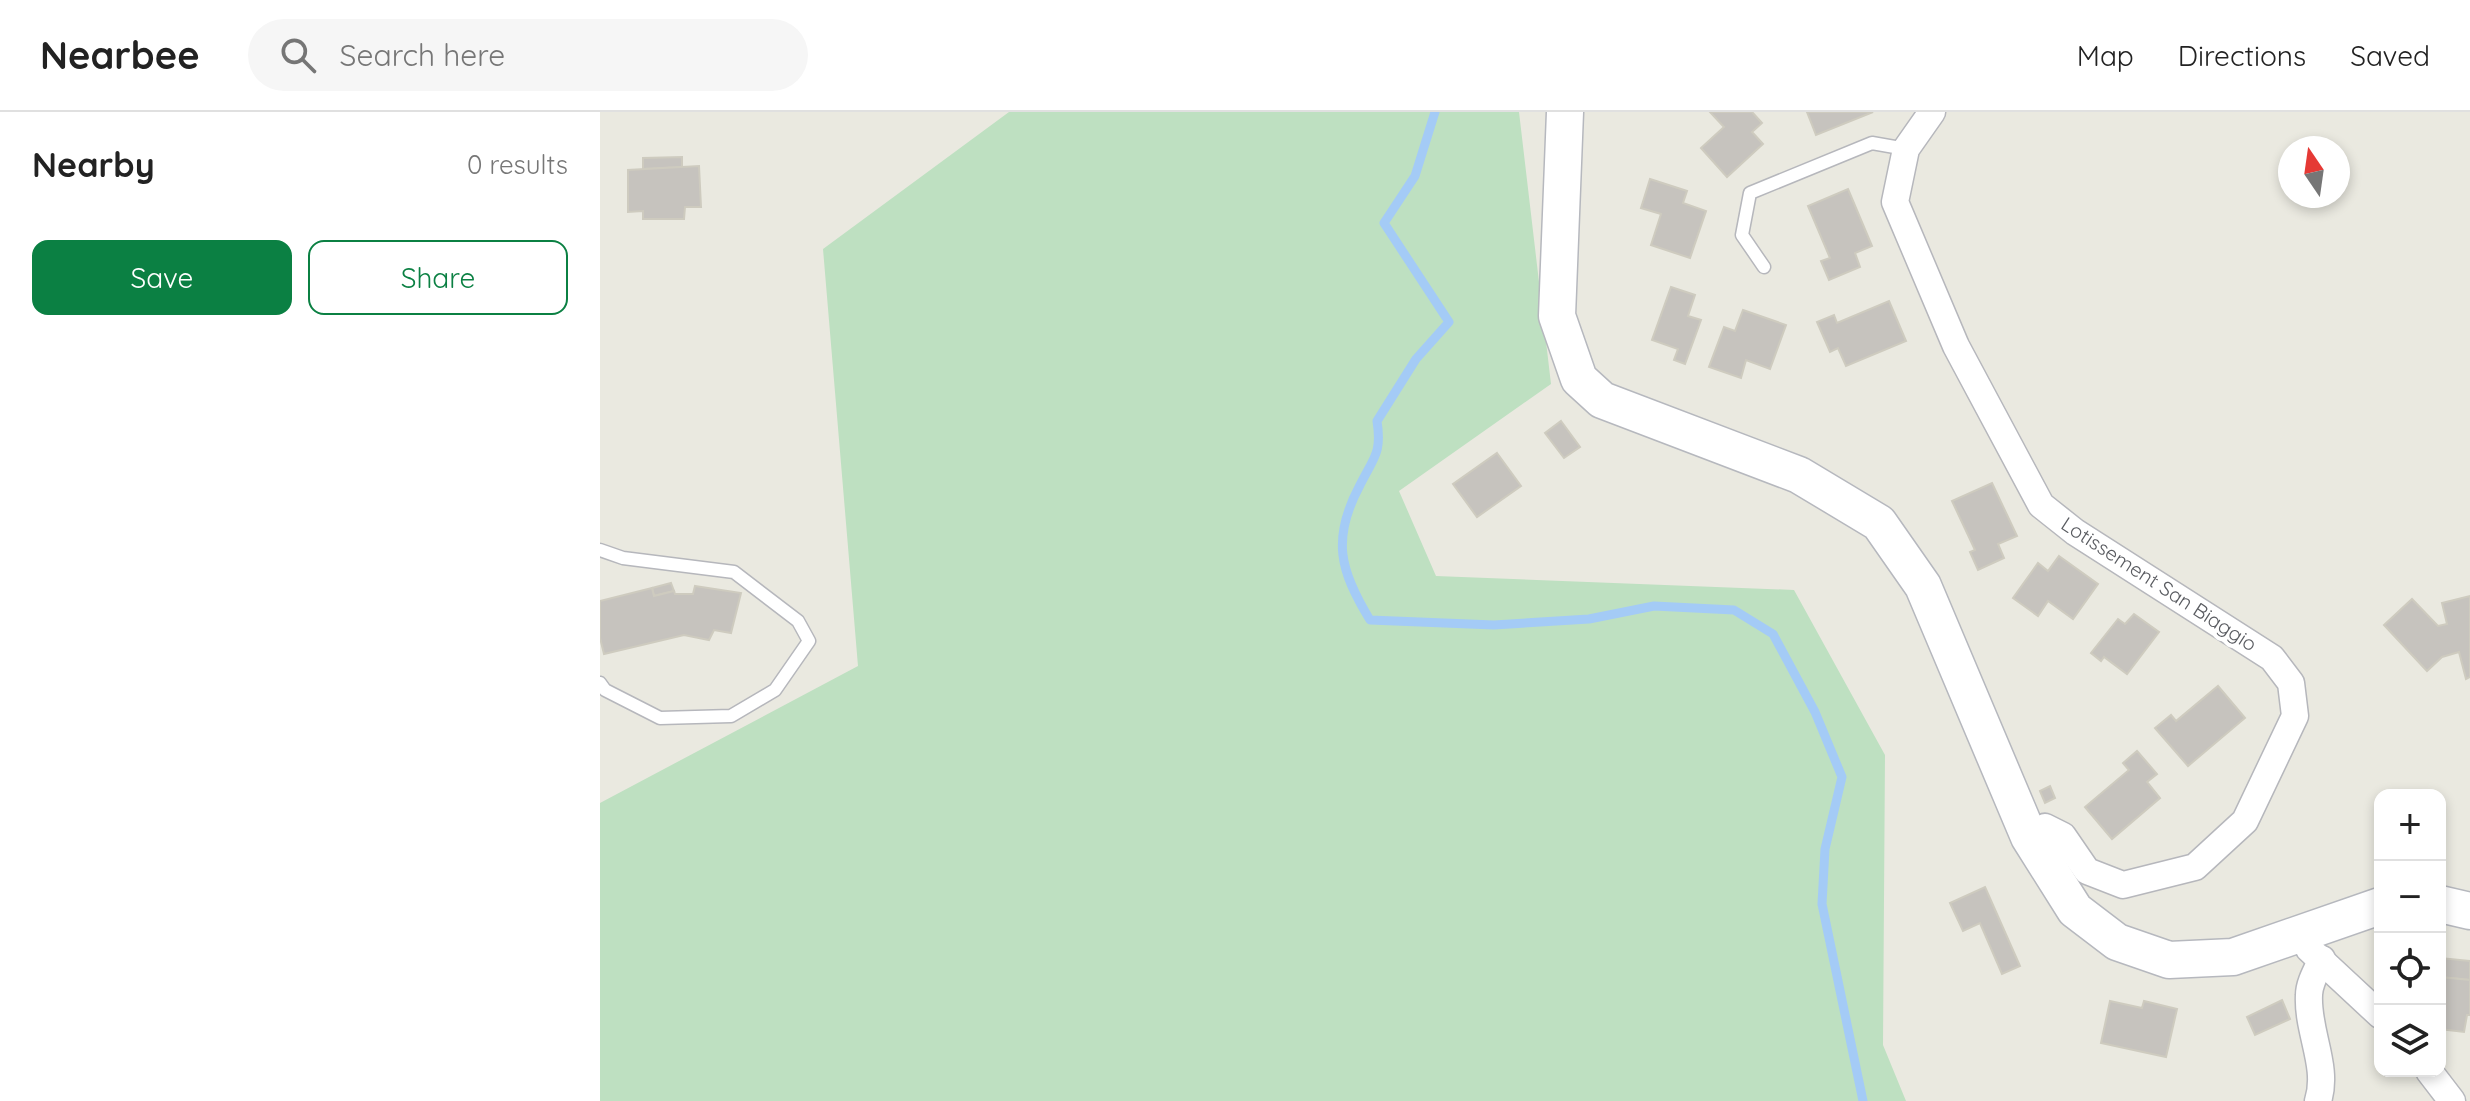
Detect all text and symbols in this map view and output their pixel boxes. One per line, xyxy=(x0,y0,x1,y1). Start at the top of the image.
search box xyxy=(248,19,808,91)
text: Nearbee xyxy=(40,31,200,79)
icon: search xyxy=(276,33,320,77)
text: Search here xyxy=(340,36,505,74)
text: Map xyxy=(2077,38,2134,73)
text: Directions xyxy=(2178,38,2306,73)
text: Saved xyxy=(2350,38,2430,73)
north arrow xyxy=(2278,136,2350,208)
text: Nearby xyxy=(32,143,155,186)
text: 0 results xyxy=(467,148,568,181)
button: Save xyxy=(32,240,292,315)
button: Share xyxy=(308,240,568,315)
street label: Lotissement San Biaggio xyxy=(2057,511,2262,656)
map controls xyxy=(2374,789,2446,1077)
button: + xyxy=(2374,789,2446,861)
button: − xyxy=(2374,861,2446,933)
button: locate xyxy=(2374,933,2446,1005)
button: layers xyxy=(2374,1005,2446,1077)

